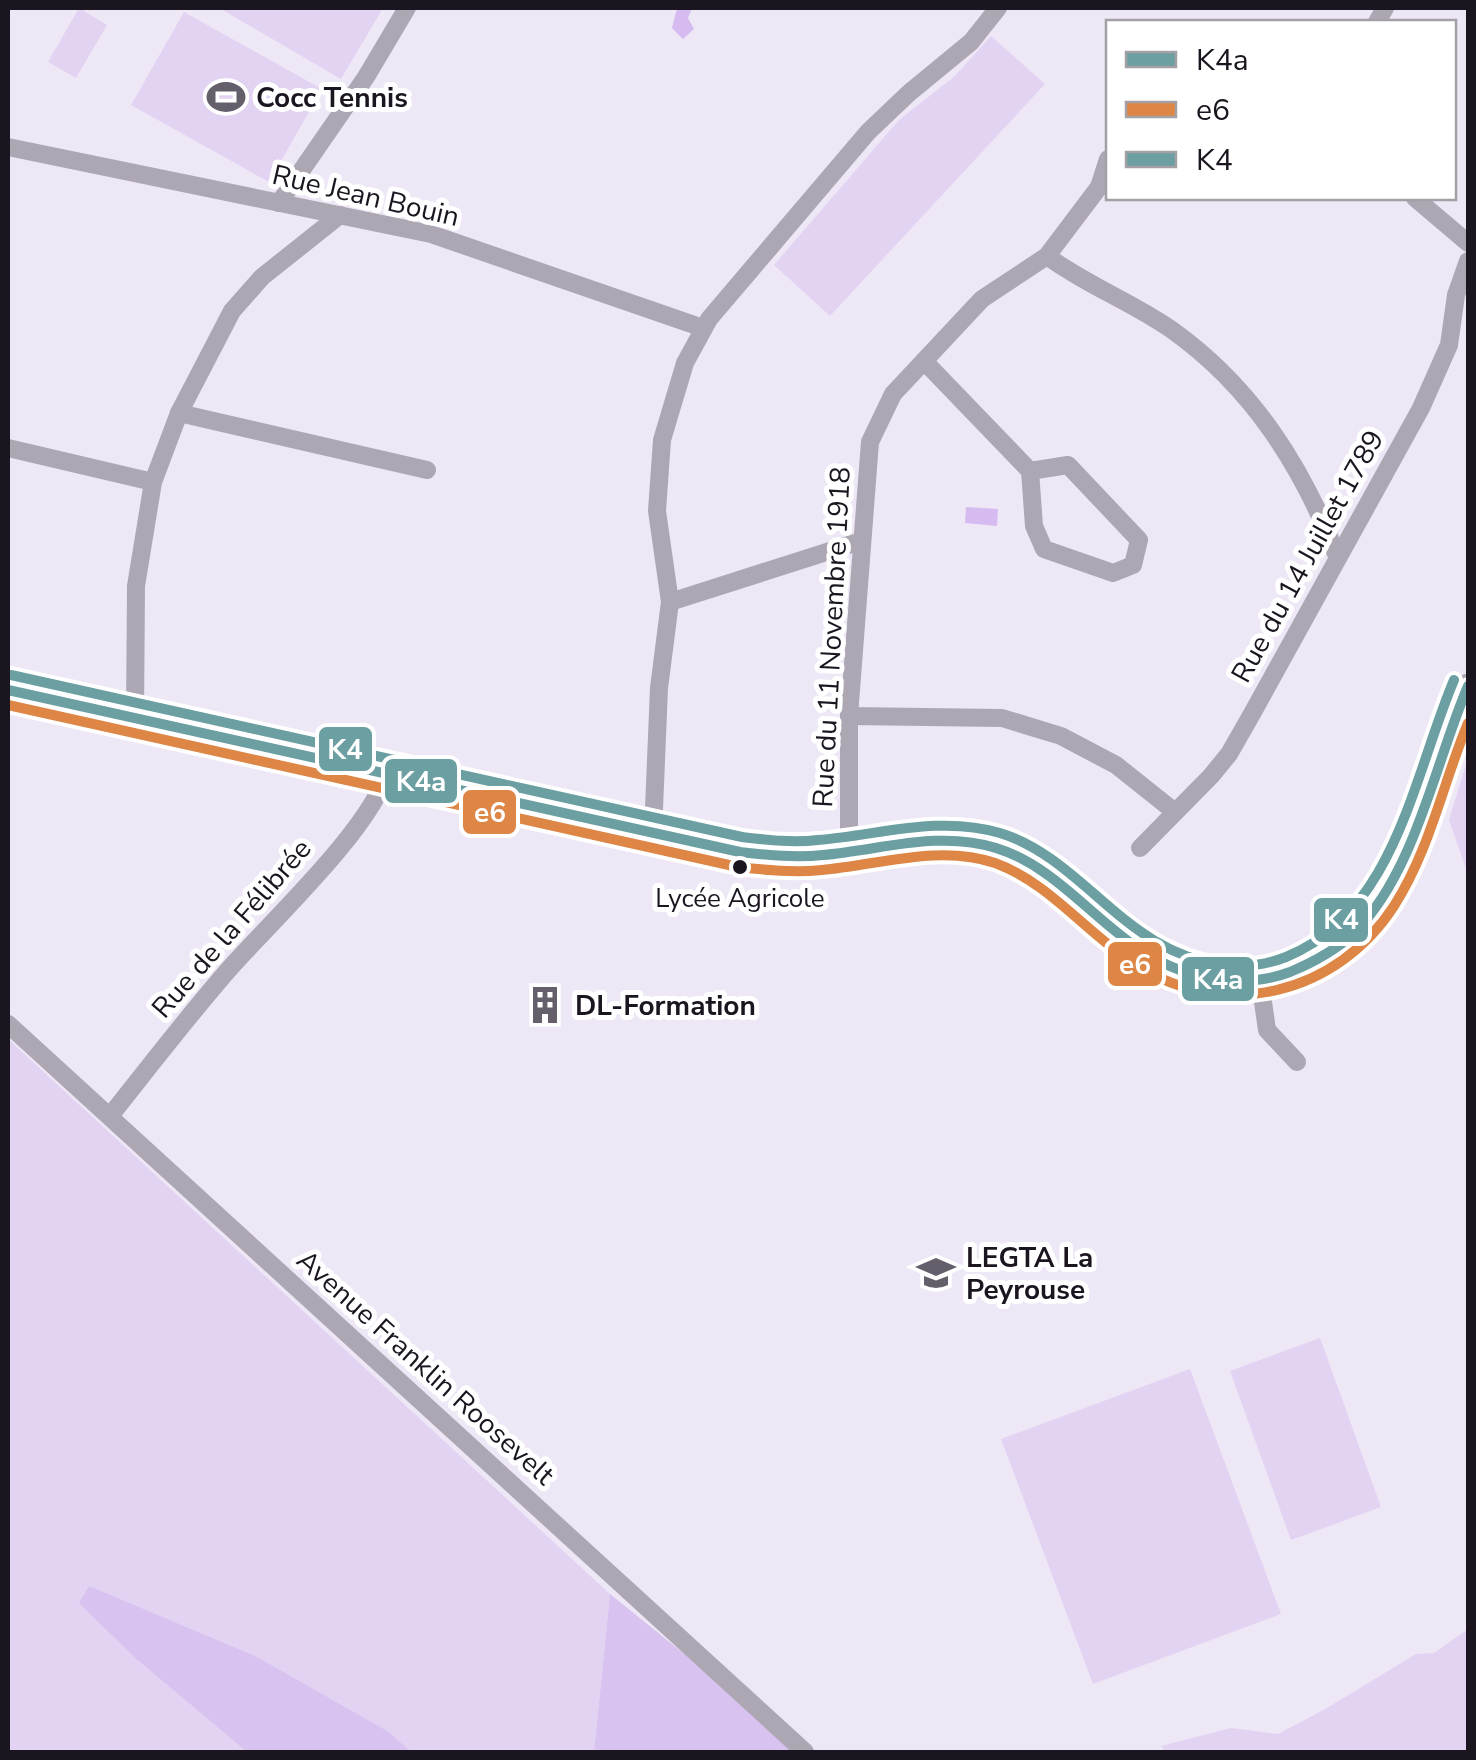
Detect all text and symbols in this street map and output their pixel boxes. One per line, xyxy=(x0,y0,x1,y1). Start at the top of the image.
legend xyxy=(1106,20,1456,200)
text: K4a xyxy=(1196,40,1249,81)
sports icon: Cocc Tennis xyxy=(205,76,247,118)
place label: Cocc Tennis xyxy=(256,79,408,117)
text: e6 xyxy=(1196,90,1230,131)
text: K4 xyxy=(1196,140,1233,181)
street label: Rue Jean Bouin xyxy=(268,156,463,236)
street label: Rue du 14 Juillet 1789 xyxy=(1223,423,1393,690)
street label: Rue du 11 Novembre 1918 xyxy=(804,466,860,808)
line badge: K4 xyxy=(317,725,374,773)
text: K4 xyxy=(327,731,363,769)
line badge: K4a xyxy=(383,757,459,805)
text: K4a xyxy=(396,763,446,801)
line badge: e6 xyxy=(461,788,518,836)
text: e6 xyxy=(474,794,506,832)
street label: Rue de la Félibrée xyxy=(143,831,320,1026)
marker: Lycée Agricole xyxy=(730,857,750,877)
place label: Lycée Agricole xyxy=(655,881,825,916)
line badge: K4 xyxy=(1312,896,1370,944)
text: K4 xyxy=(1323,901,1359,939)
line badge: e6 xyxy=(1106,940,1164,988)
text: e6 xyxy=(1119,946,1151,984)
line badge: K4a xyxy=(1180,955,1256,1003)
text: K4a xyxy=(1193,961,1243,999)
building icon: DL-Formation xyxy=(524,984,566,1026)
place label: DL-Formation xyxy=(575,987,756,1025)
place label: LEGTA La Peyrouse xyxy=(966,1239,1093,1309)
street label: Avenue Franklin Roosevelt xyxy=(288,1242,563,1494)
school or university icon: LEGTA La Peyrouse xyxy=(915,1252,957,1294)

